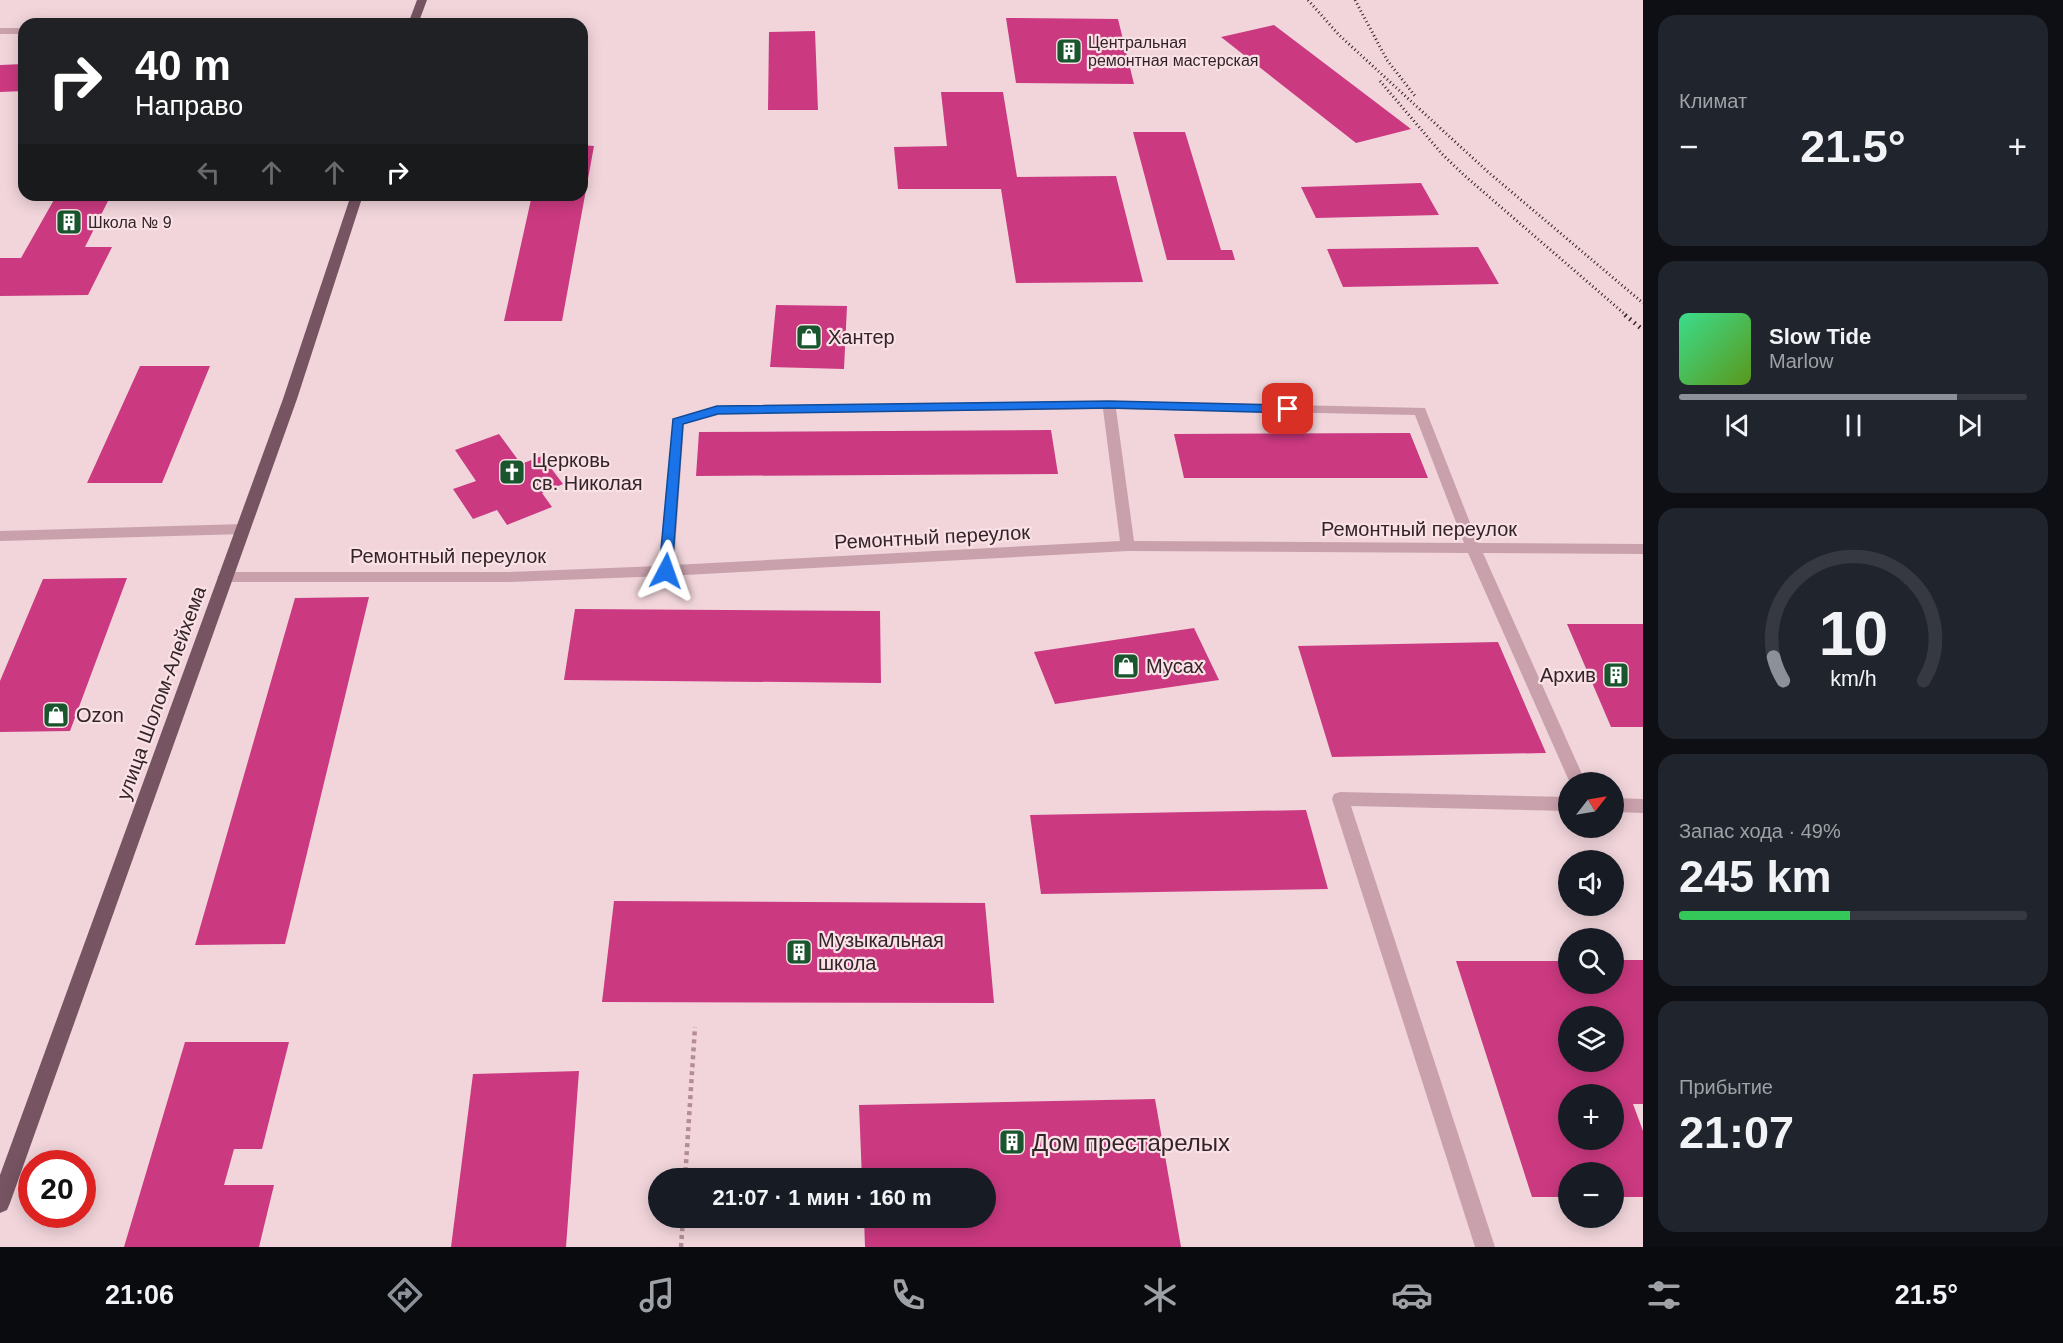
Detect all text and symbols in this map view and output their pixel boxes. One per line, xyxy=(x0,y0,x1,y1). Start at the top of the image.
place label: Центральная ремонтная мастерская xyxy=(1088,34,1258,69)
building icon: Центральная ремонтная мастерская xyxy=(1054,36,1084,66)
icon: right xyxy=(36,42,114,120)
text: 40 m xyxy=(135,42,231,89)
text: Климат xyxy=(1679,90,1747,112)
text: Направо xyxy=(135,91,243,121)
text: 21.5° xyxy=(1800,121,1906,172)
text: − xyxy=(1679,128,1698,165)
text: + xyxy=(2008,128,2027,165)
icon: left xyxy=(192,156,225,189)
icon: ahead xyxy=(255,156,288,189)
icon: ahead xyxy=(318,156,351,189)
icon: right xyxy=(381,156,414,189)
building icon: Школа № 9 xyxy=(54,207,84,237)
place label: Школа № 9 xyxy=(88,214,172,231)
shop icon: Хантер xyxy=(794,322,824,352)
text: Slow Tide xyxy=(1769,324,1871,349)
place label: Хантер xyxy=(828,326,895,348)
text: Marlow xyxy=(1769,350,1833,372)
pin xyxy=(1262,383,1313,434)
icon: arrive xyxy=(1271,392,1304,425)
icon: previous xyxy=(1721,409,1754,442)
icon: pause xyxy=(1837,409,1870,442)
icon: next xyxy=(1953,409,1986,442)
place label: Церковь св. Николая xyxy=(532,449,643,494)
church icon: Церковь св. Николая xyxy=(497,457,527,487)
street label: Ремонтный переулок xyxy=(1321,518,1517,540)
street label: Ремонтный переулок xyxy=(833,521,1031,553)
position arrow xyxy=(634,539,698,603)
street label: Ремонтный переулок xyxy=(350,545,546,567)
street label: улица Шолом-Алейхема xyxy=(112,582,210,803)
text: 10 xyxy=(1818,599,1888,668)
shop icon: Мусах xyxy=(1111,651,1141,681)
place label: Мусах xyxy=(1146,655,1204,677)
building icon: Архив xyxy=(1601,660,1631,690)
place label: Архив xyxy=(1540,664,1596,686)
text: km/h xyxy=(1830,667,1876,691)
shop icon: Ozon xyxy=(41,700,71,730)
place label: Ozon xyxy=(76,704,124,726)
north arrow xyxy=(1558,772,1624,838)
map controls xyxy=(1558,772,1624,1228)
text: Запас хода · 49% xyxy=(1679,820,1841,842)
button: sound xyxy=(1558,850,1624,916)
text: 245 km xyxy=(1679,851,1832,902)
button: search xyxy=(1558,928,1624,994)
place label: Музыкальная школа xyxy=(818,929,944,974)
building icon: Музыкальная школа xyxy=(784,937,814,967)
button: layers xyxy=(1558,1006,1624,1072)
text: Прибытие xyxy=(1679,1076,1773,1098)
button: + xyxy=(1558,1084,1624,1150)
text: 21:07 xyxy=(1679,1107,1794,1158)
building icon: Дом престарелых xyxy=(997,1127,1027,1157)
place label: Дом престарелых xyxy=(1032,1129,1230,1156)
speed limit sign: 20 xyxy=(18,1150,96,1228)
button: − xyxy=(1558,1162,1624,1228)
text: 21:07 · 1 мин · 160 m xyxy=(712,1185,932,1210)
icon: directions xyxy=(384,1274,426,1316)
icon: music xyxy=(636,1274,678,1316)
icon: phone xyxy=(887,1274,929,1316)
icon: climate xyxy=(1139,1274,1181,1316)
icon: car xyxy=(1391,1274,1433,1316)
icon: filters xyxy=(1643,1274,1685,1316)
text: 21:06 xyxy=(105,1280,174,1310)
text: 21.5° xyxy=(1895,1280,1958,1310)

